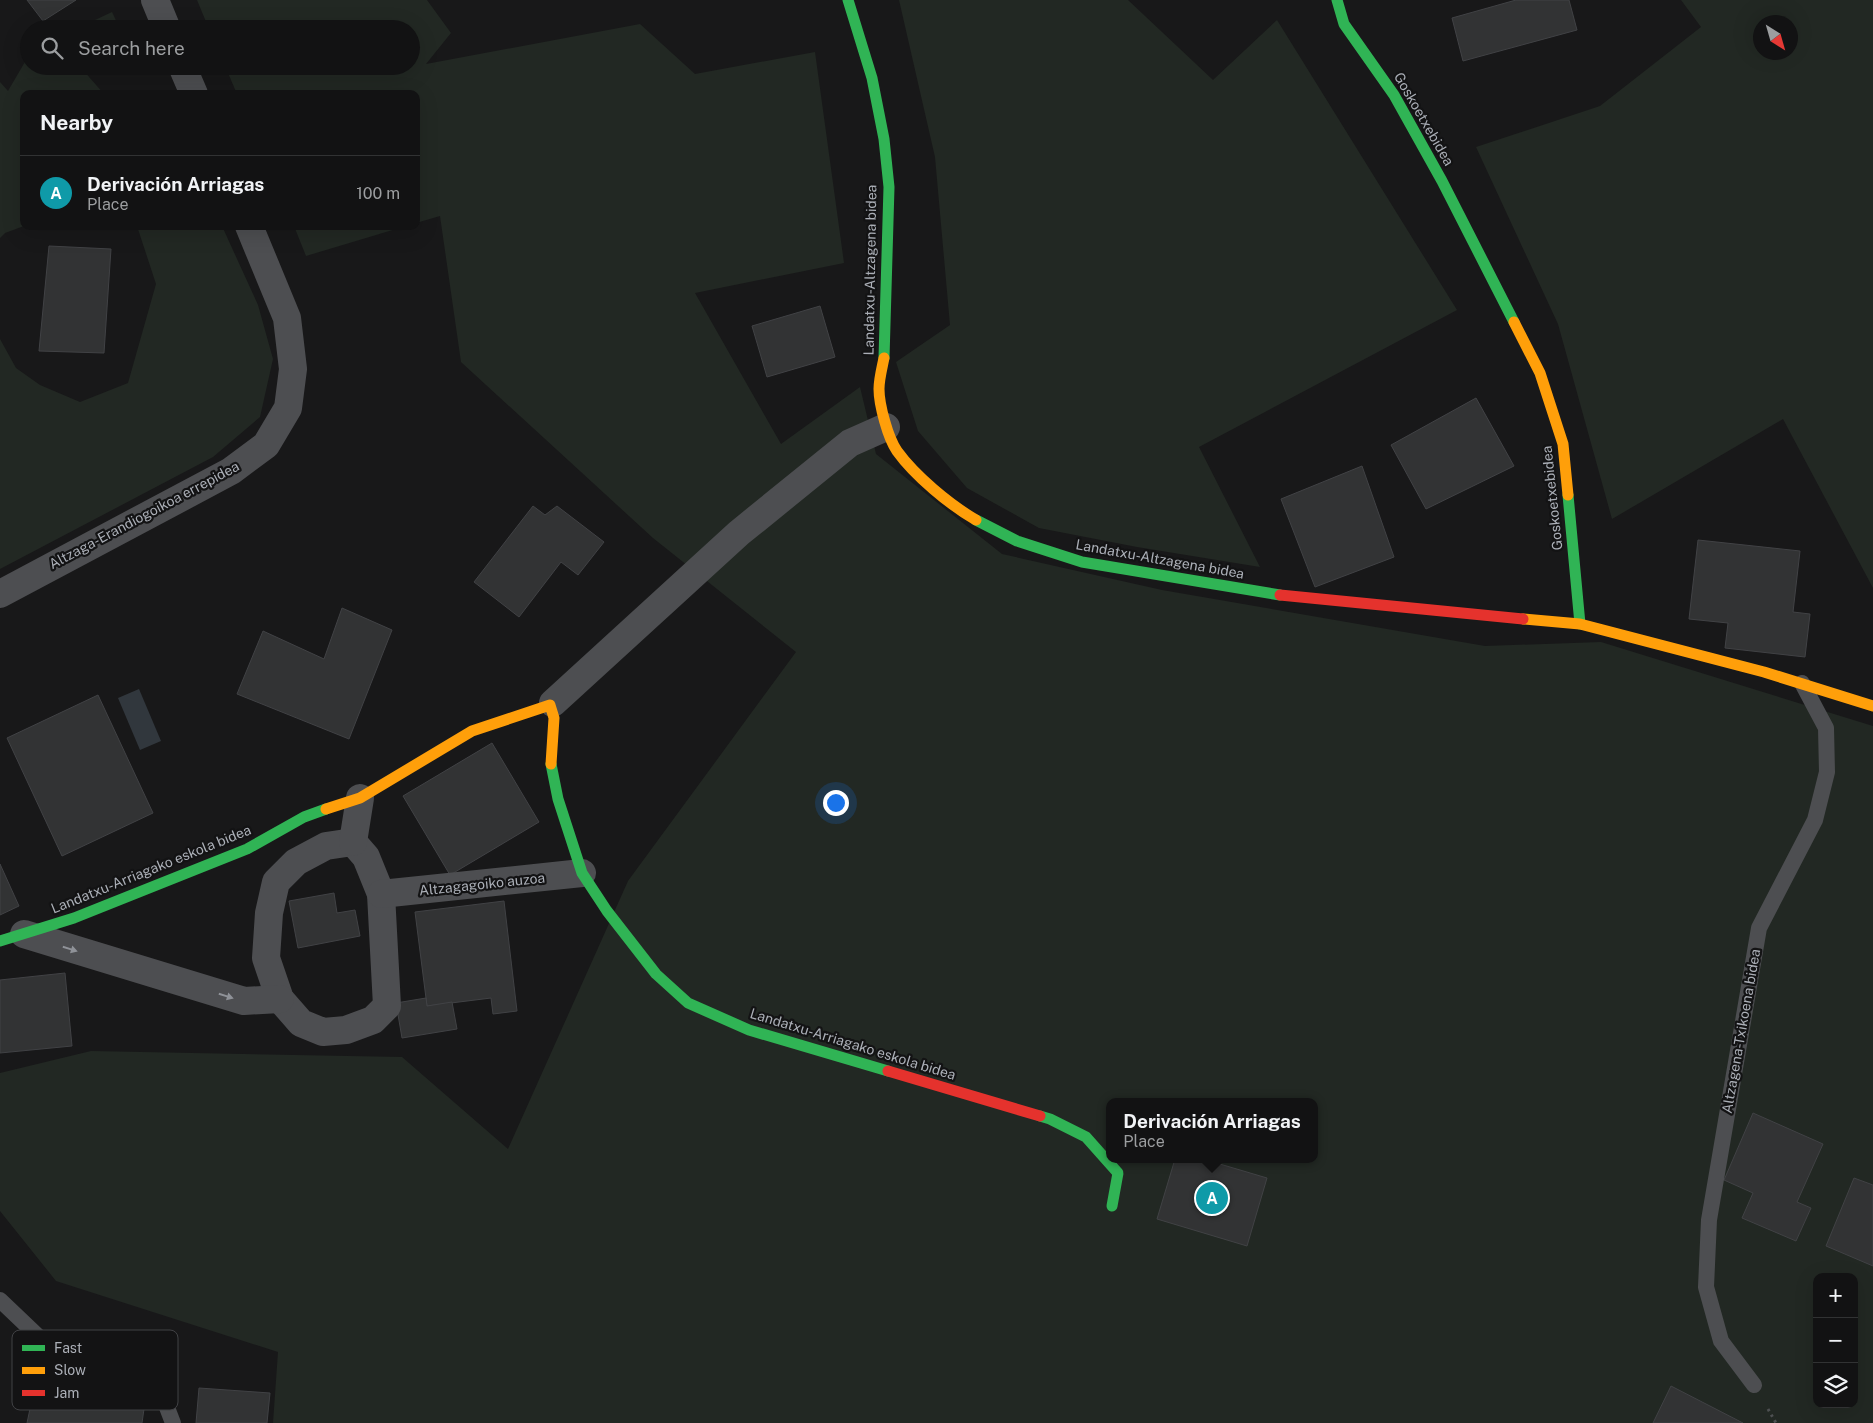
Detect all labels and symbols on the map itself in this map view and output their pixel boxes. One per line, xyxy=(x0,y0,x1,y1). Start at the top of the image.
north arrow xyxy=(1753,15,1798,60)
street label: Goskoetxebidea xyxy=(1391,69,1457,169)
street label: Landatxu-Altzagena bidea xyxy=(861,184,879,356)
street label: Goskoetxebidea xyxy=(1539,445,1565,551)
street label: Altzaga-Erandiogoikoa errepidea xyxy=(46,458,242,572)
street label: Landatxu-Altzagena bidea xyxy=(1075,536,1245,582)
your location xyxy=(823,790,849,816)
street label: Landatxu-Arriagako eskola bidea xyxy=(49,821,253,917)
street label: Altzagagoiko auzoa xyxy=(418,869,546,899)
one-way arrow xyxy=(63,945,78,953)
street label: Altzagena-Txikoena bidea xyxy=(1719,948,1763,1114)
one-way arrow xyxy=(219,992,234,1000)
street label: Landatxu-Arriagako eskola bidea xyxy=(748,1005,958,1083)
pin: A xyxy=(1196,1179,1228,1217)
legend xyxy=(12,1330,178,1410)
text: Fast xyxy=(54,1340,82,1356)
text: Slow xyxy=(54,1362,86,1378)
text: Jam xyxy=(54,1385,79,1401)

